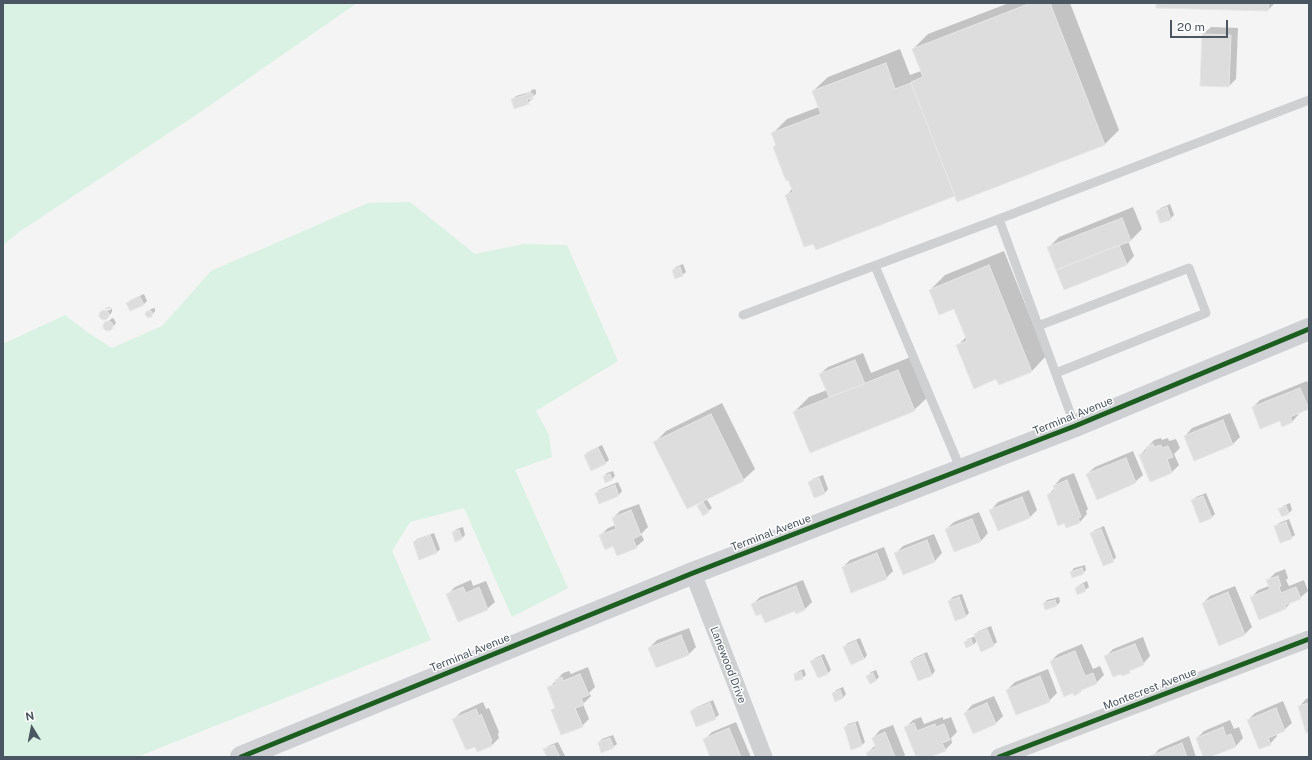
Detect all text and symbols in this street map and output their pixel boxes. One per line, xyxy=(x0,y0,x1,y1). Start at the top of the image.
scale bar xyxy=(1172,12,1230,38)
text: 20 m xyxy=(1177,20,1205,34)
street label: Terminal Avenue xyxy=(1031,394,1115,438)
street label: Terminal Avenue xyxy=(729,512,813,554)
street label: Lanewood Drive xyxy=(707,625,749,705)
street label: Terminal Avenue xyxy=(428,631,512,675)
street label: Montecrest Avenue xyxy=(1101,665,1199,713)
north arrow xyxy=(12,708,52,748)
text: N xyxy=(25,710,35,723)

